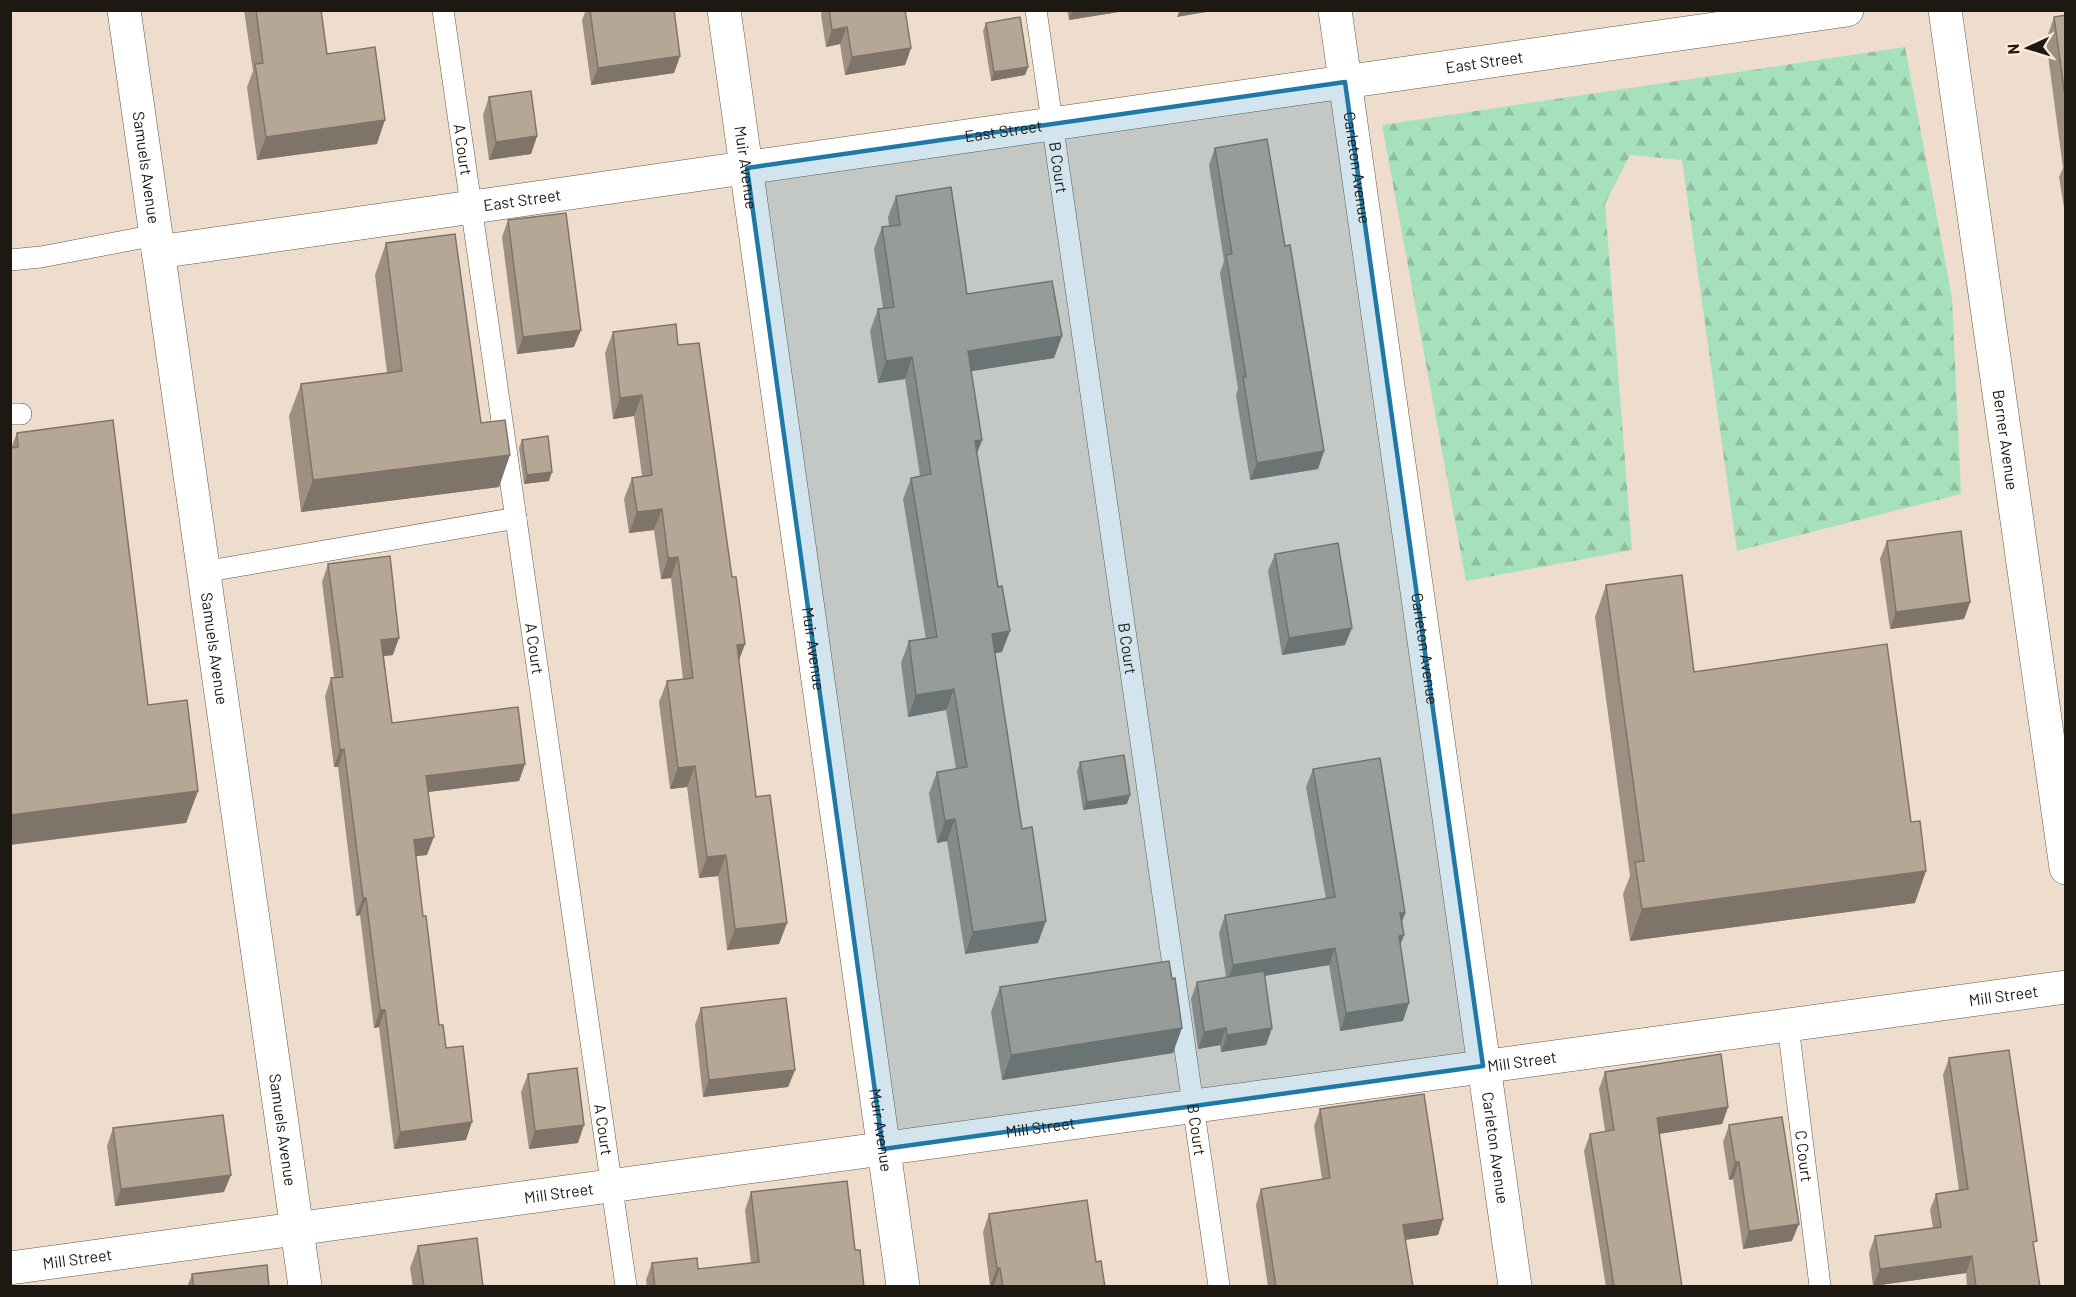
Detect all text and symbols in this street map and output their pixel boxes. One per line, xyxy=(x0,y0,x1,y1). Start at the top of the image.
north arrow xyxy=(1998,18,2058,78)
text: N xyxy=(2003,43,2022,55)
street label: East Street xyxy=(1444,46,1524,76)
street label: Samuels Avenue xyxy=(129,110,164,225)
street label: Carleton Avenue xyxy=(1340,110,1375,225)
street label: East Street xyxy=(963,115,1043,145)
street label: A Court xyxy=(450,123,477,177)
street label: Muir Avenue xyxy=(731,124,762,210)
street label: B Court xyxy=(1046,140,1072,194)
street label: East Street xyxy=(482,184,562,214)
street label: Berner Avenue xyxy=(1990,388,2023,491)
street label: Samuels Avenue xyxy=(198,591,232,706)
street label: Carleton Avenue xyxy=(1408,591,1443,706)
street label: Muir Avenue xyxy=(799,606,829,692)
street label: A Court xyxy=(522,621,548,675)
street label: B Court xyxy=(1115,621,1141,676)
street label: Mill Street xyxy=(1968,981,2039,1009)
street label: Mill Street xyxy=(1486,1047,1558,1075)
street label: Samuels Avenue xyxy=(266,1072,301,1187)
street label: Muir Avenue xyxy=(866,1087,897,1173)
street label: Carleton Avenue xyxy=(1479,1091,1513,1205)
street label: A Court xyxy=(591,1102,617,1156)
street label: B Court xyxy=(1184,1102,1210,1157)
street label: Mill Street xyxy=(1004,1113,1076,1141)
street label: C Court xyxy=(1792,1129,1817,1183)
street label: Mill Street xyxy=(523,1178,595,1207)
street label: Mill Street xyxy=(41,1244,113,1272)

